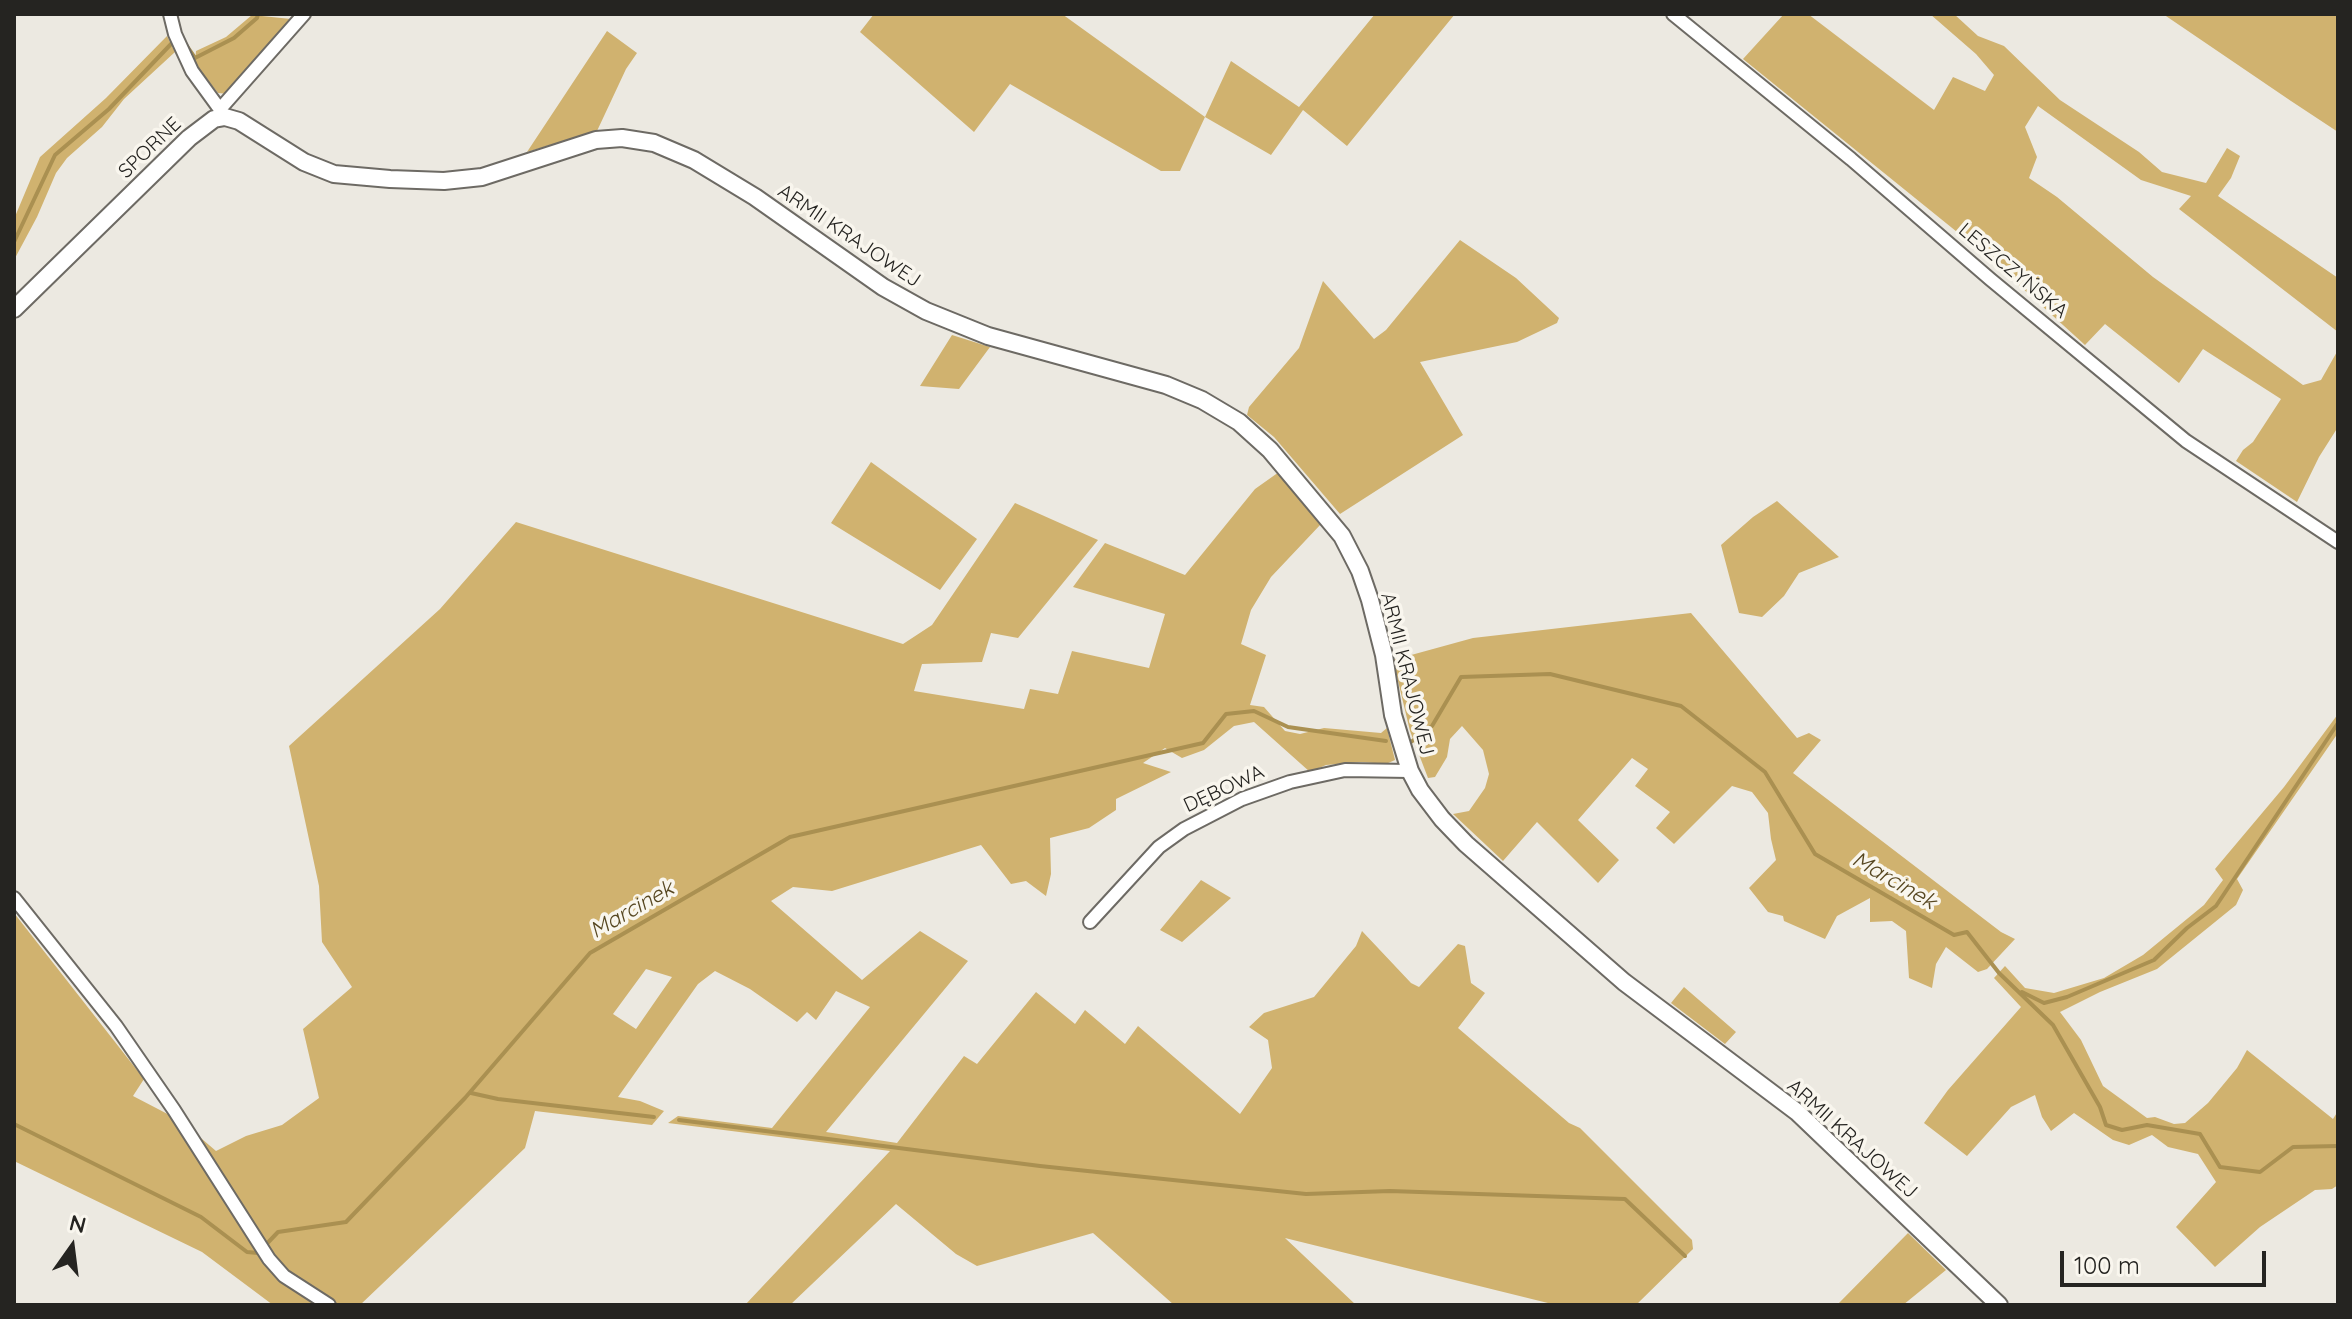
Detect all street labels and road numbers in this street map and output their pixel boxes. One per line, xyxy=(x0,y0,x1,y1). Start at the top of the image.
street label: SPORNE xyxy=(114,112,186,184)
street label: ARMII KRAJOWEJ xyxy=(773,179,925,293)
street label: LESZCZYŃSKA xyxy=(1953,218,2073,324)
street label: ARMII KRAJOWEJ xyxy=(1375,590,1439,758)
street label: DĘBOWA xyxy=(1180,760,1268,818)
street label: ARMII KRAJOWEJ xyxy=(1782,1074,1922,1204)

